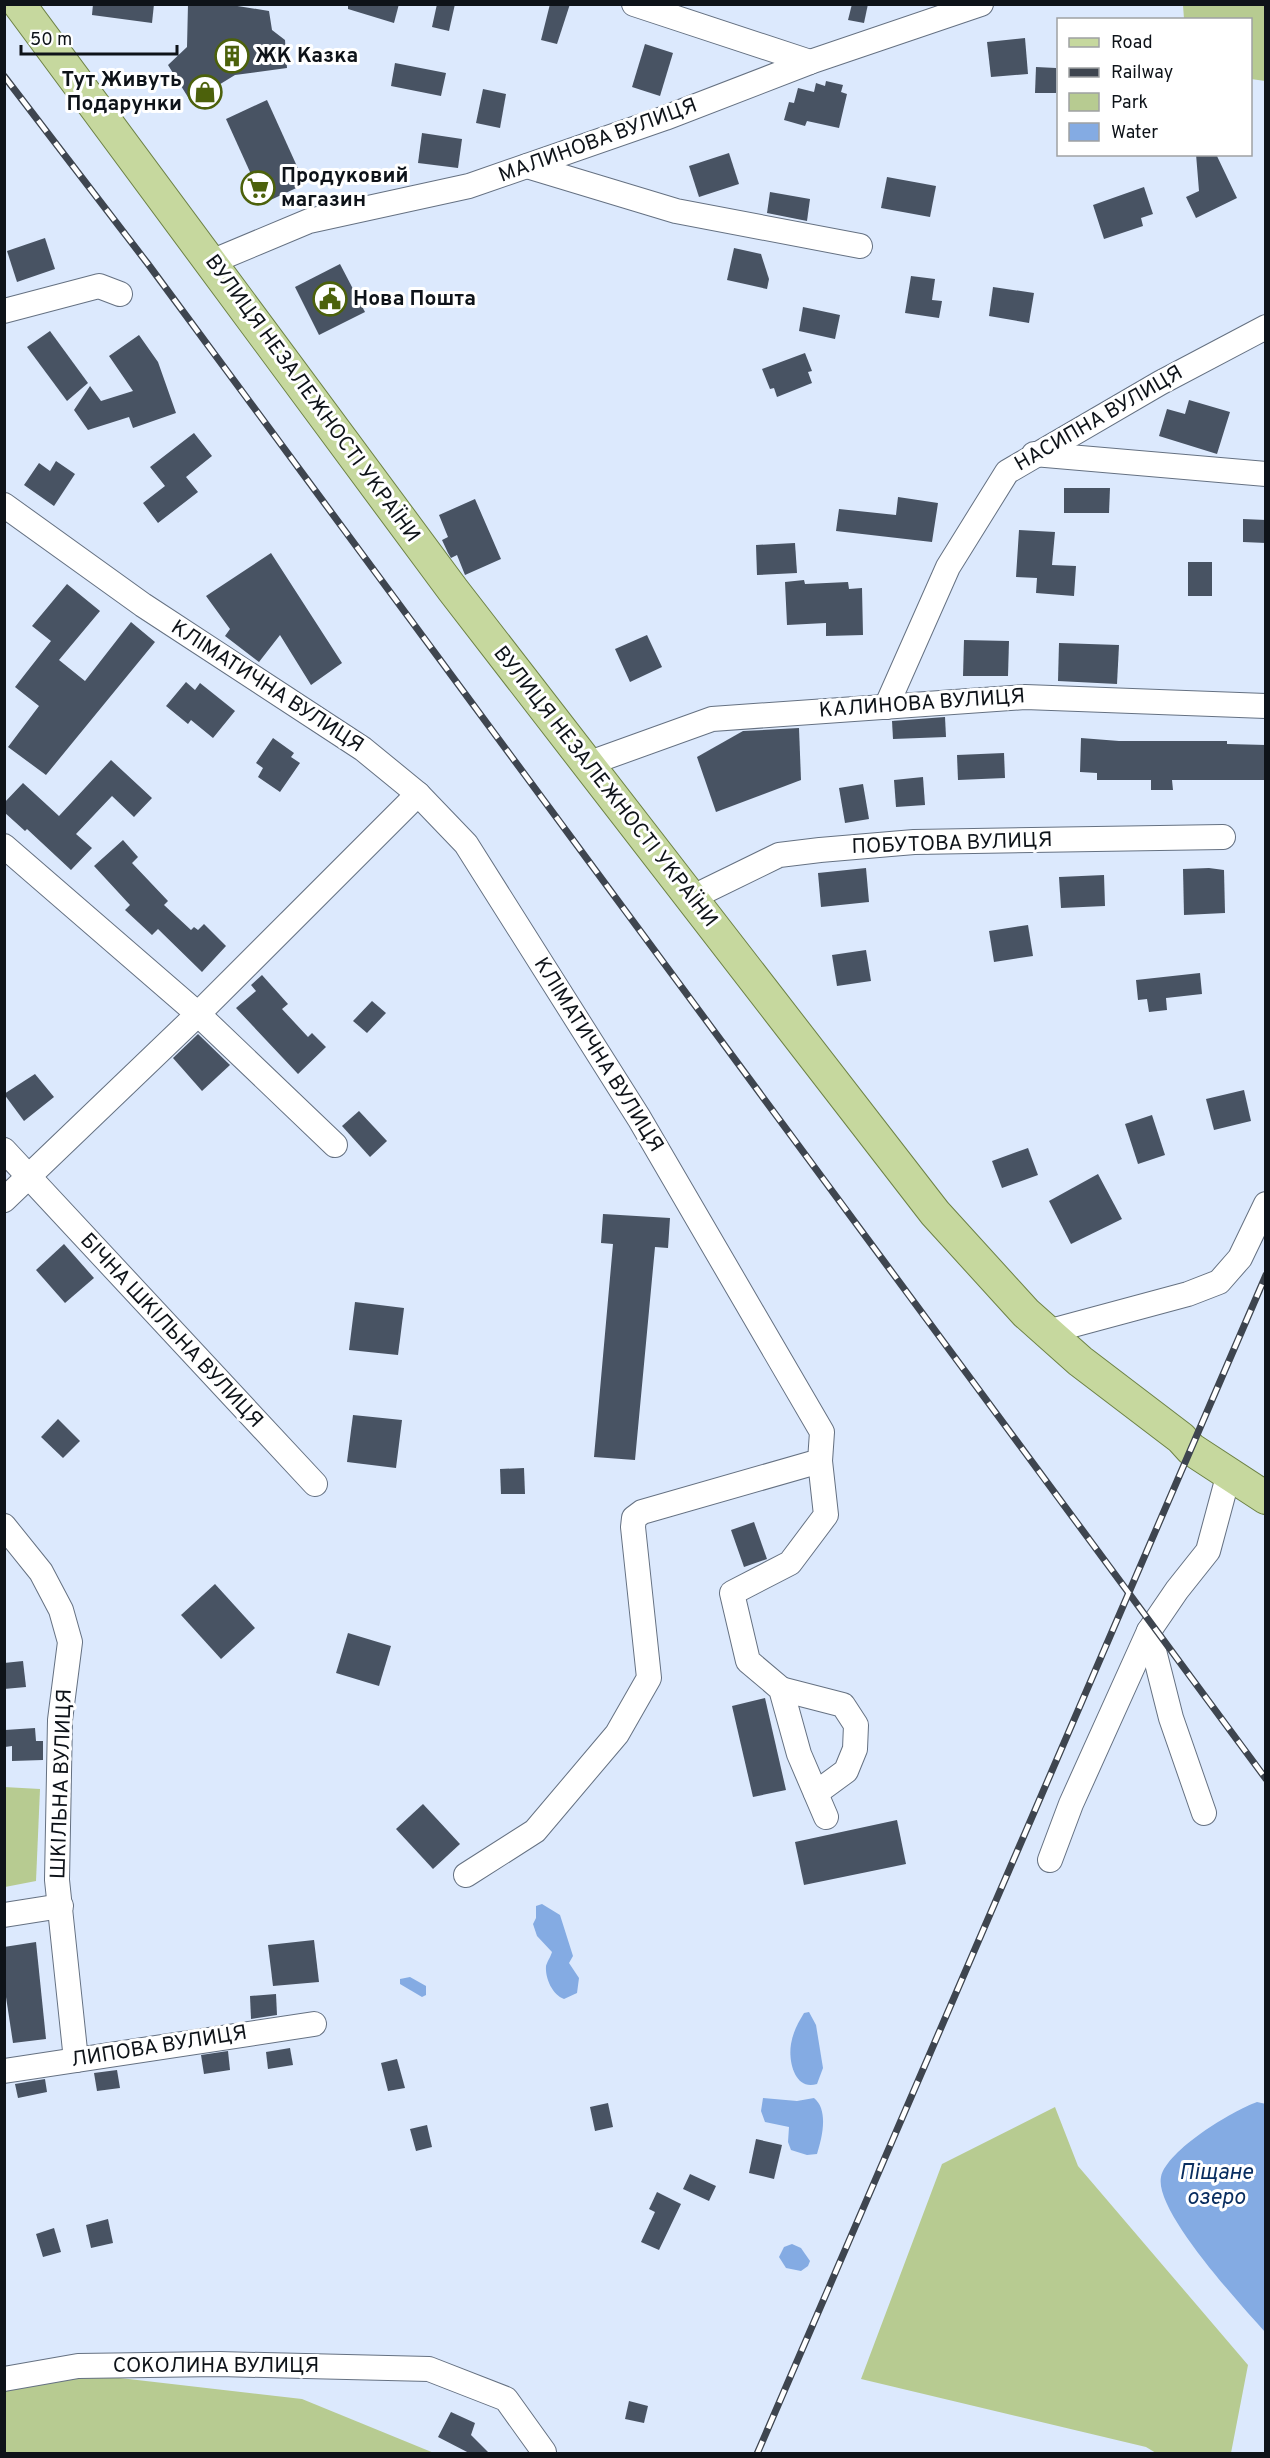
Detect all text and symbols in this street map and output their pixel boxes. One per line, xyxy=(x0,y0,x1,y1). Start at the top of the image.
scale bar xyxy=(21,18,177,56)
legend xyxy=(1057,18,1252,156)
text: 50 m xyxy=(30,29,72,52)
text: Road xyxy=(1111,32,1153,55)
building icon: ЖК Казка xyxy=(214,38,250,74)
place label: ЖК Казка xyxy=(255,43,358,70)
text: Railway xyxy=(1111,62,1173,85)
place label: Тут Живуть Подарунки xyxy=(61,67,182,118)
shop icon: Тут Живуть Подарунки xyxy=(187,74,223,110)
text: Park xyxy=(1111,92,1148,115)
street label: МАЛИНОВА ВУЛИЦЯ xyxy=(495,93,701,189)
text: Water xyxy=(1111,122,1158,145)
place label: Продуковий магазин xyxy=(281,163,408,214)
supermarket icon: Продуковий магазин xyxy=(240,170,276,206)
street label: ВУЛИЦЯ НЕЗАЛЕЖНОСТІ УКРАЇНИ xyxy=(198,250,426,548)
public building icon: Нова Пошта xyxy=(312,281,348,317)
place label: Нова Пошта xyxy=(353,286,476,313)
street label: НАСИПНА ВУЛИЦЯ xyxy=(1010,360,1188,478)
street label: КЛІМАТИЧНА ВУЛИЦЯ xyxy=(165,615,369,759)
street label: ВУЛИЦЯ НЕЗАЛЕЖНОСТІ УКРАЇНИ xyxy=(487,641,723,933)
street label: КАЛИНОВА ВУЛИЦЯ xyxy=(818,683,1026,725)
street label: ПОБУТОВА ВУЛИЦЯ xyxy=(851,827,1053,861)
street label: КЛІМАТИЧНА ВУЛИЦЯ xyxy=(527,953,669,1157)
street label: БІЧНА ШКІЛЬНА ВУЛИЦЯ xyxy=(74,1228,268,1434)
street label: ШКІЛЬНА ВУЛИЦЯ xyxy=(45,1688,79,1880)
street label: ЛИПОВА ВУЛИЦЯ xyxy=(69,2020,249,2074)
water label: Піщане озеро xyxy=(1179,2160,1254,2212)
street label: СОКОЛИНА ВУЛИЦЯ xyxy=(113,2353,319,2380)

